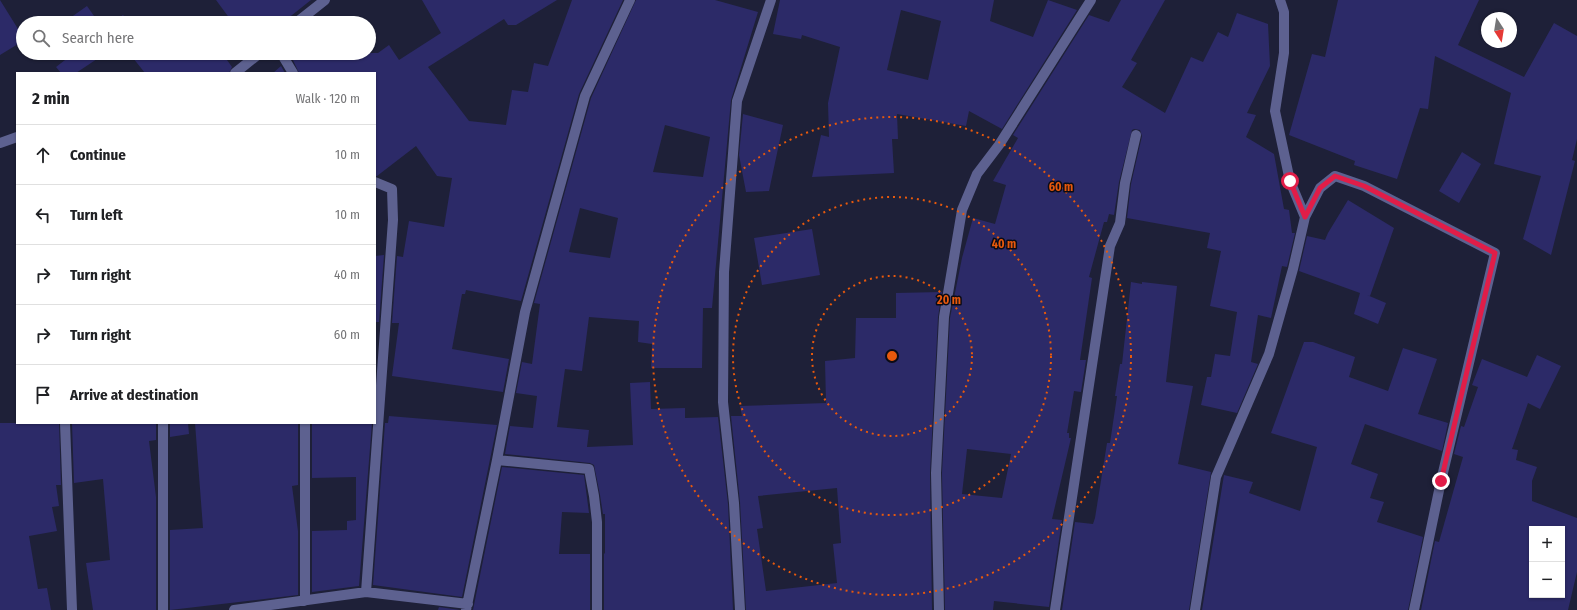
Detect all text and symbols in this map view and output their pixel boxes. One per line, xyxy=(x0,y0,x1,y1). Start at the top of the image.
north arrow xyxy=(1481,12,1517,48)
search box xyxy=(16,16,376,60)
icon: search xyxy=(30,27,52,49)
text: Search here xyxy=(62,29,134,47)
text: 2 min xyxy=(32,88,70,109)
text: Walk · 120 m xyxy=(295,91,360,106)
icon: ahead xyxy=(32,144,54,166)
text: Continue xyxy=(70,146,126,164)
text: 10 m xyxy=(335,147,360,162)
route start xyxy=(1281,172,1299,190)
text: 60 m xyxy=(1049,180,1073,194)
icon: left xyxy=(32,204,54,226)
text: Turn left xyxy=(70,206,123,224)
text: 10 m xyxy=(335,207,360,222)
text: 40 m xyxy=(992,237,1016,251)
icon: right xyxy=(32,264,54,286)
text: Turn right xyxy=(70,266,131,284)
text: 40 m xyxy=(334,267,360,282)
text: 20 m xyxy=(936,293,961,307)
icon: right xyxy=(32,324,54,346)
text: Turn right xyxy=(70,326,131,344)
text: 60 m xyxy=(334,327,360,342)
centre of rings xyxy=(885,349,899,363)
icon: arrive xyxy=(32,384,54,406)
text: Arrive at destination xyxy=(70,386,198,404)
route end xyxy=(1432,472,1450,490)
map controls xyxy=(1529,526,1565,598)
button: + xyxy=(1529,526,1565,562)
button: − xyxy=(1529,562,1565,598)

